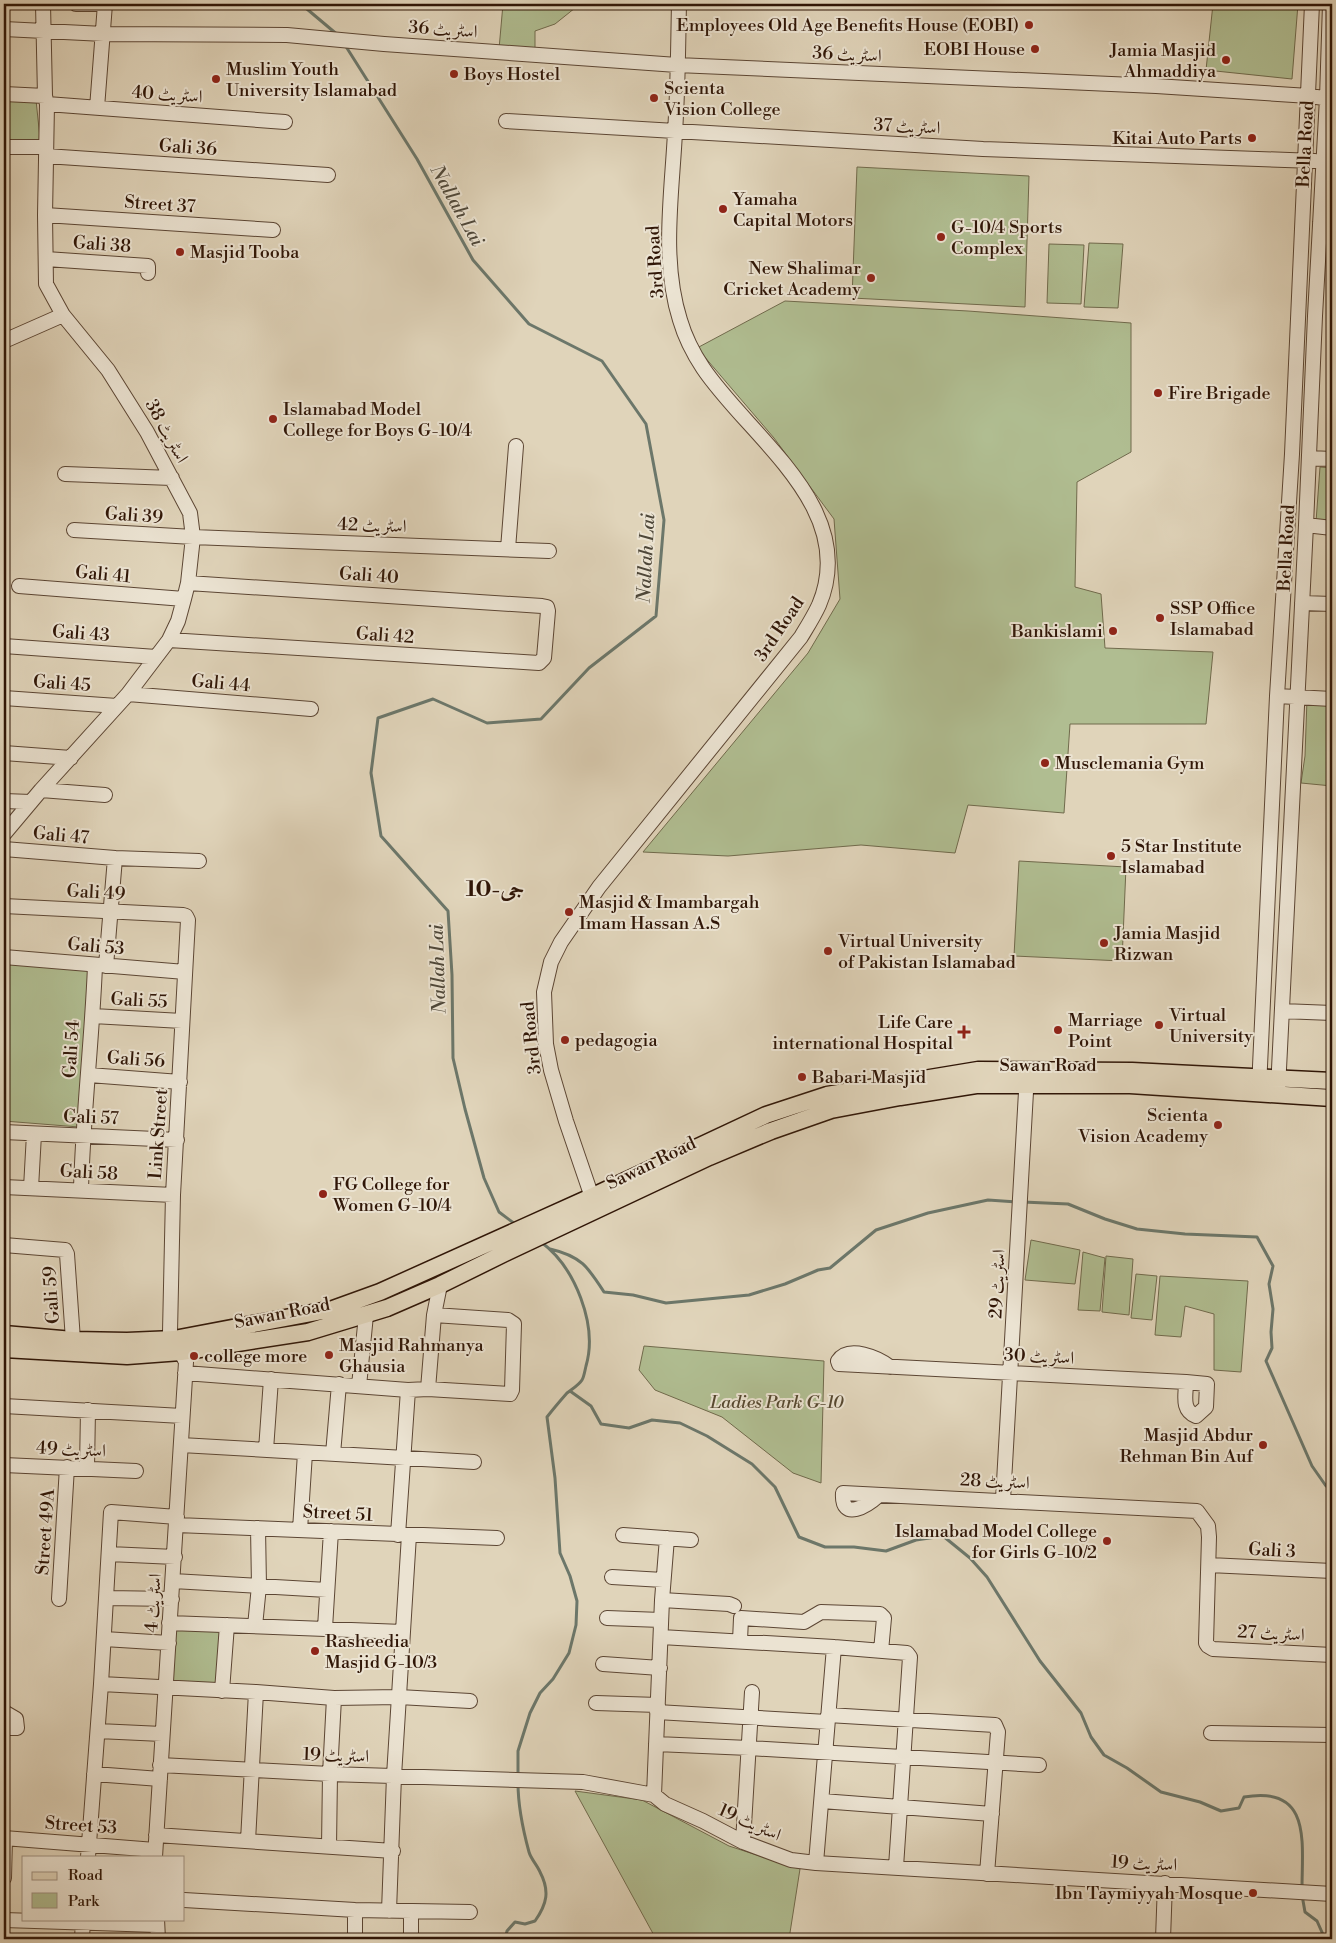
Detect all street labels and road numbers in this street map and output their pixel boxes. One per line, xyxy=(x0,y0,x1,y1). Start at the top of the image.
street label: اسٹریٹ 36 xyxy=(408,16,478,43)
street label: اسٹریٹ 36 xyxy=(812,41,882,68)
street label: اسٹریٹ 40 xyxy=(131,81,203,108)
street label: Bella Road xyxy=(1292,99,1319,189)
street label: اسٹریٹ 37 xyxy=(873,113,941,140)
street label: Gali 36 xyxy=(158,134,218,161)
street label: Street 37 xyxy=(124,191,196,218)
street label: 3rd Road xyxy=(641,224,670,299)
street label: Gali 38 xyxy=(72,231,132,258)
street label: اسٹریٹ 38 xyxy=(140,395,193,467)
street label: Gali 39 xyxy=(104,502,164,529)
street label: Bella Road xyxy=(1273,503,1300,593)
street label: اسٹریٹ 42 xyxy=(337,513,407,538)
street label: Gali 41 xyxy=(74,561,132,588)
street label: Gali 40 xyxy=(338,562,400,589)
street label: 3rd Road xyxy=(749,592,810,666)
street label: Gali 43 xyxy=(51,620,111,647)
street label: Gali 42 xyxy=(355,622,415,649)
street label: Gali 44 xyxy=(190,669,252,698)
street label: Gali 45 xyxy=(32,670,92,697)
street label: Gali 47 xyxy=(32,822,90,849)
street label: Gali 49 xyxy=(66,879,126,906)
street label: Gali 53 xyxy=(66,933,126,960)
street label: Gali 55 xyxy=(110,988,168,1013)
street label: 3rd Road xyxy=(516,1000,547,1076)
street label: Gali 54 xyxy=(58,1019,85,1079)
street label: Gali 56 xyxy=(106,1046,166,1073)
street label: Sawan Road xyxy=(999,1054,1097,1077)
street label: Link Street xyxy=(144,1087,173,1180)
street label: Gali 57 xyxy=(63,1105,119,1130)
street label: Sawan Road xyxy=(603,1131,701,1195)
street label: Gali 58 xyxy=(59,1159,119,1186)
street label: اسٹریٹ 29 xyxy=(984,1249,1011,1319)
street label: Gali 59 xyxy=(38,1265,65,1325)
street label: Sawan Road xyxy=(232,1293,333,1334)
street label: اسٹریٹ 30 xyxy=(1003,1343,1075,1370)
street label: اسٹریٹ 49 xyxy=(35,1436,107,1463)
street label: اسٹریٹ 28 xyxy=(960,1468,1030,1495)
street label: Street 49A xyxy=(31,1487,60,1576)
street label: Street 51 xyxy=(302,1500,374,1527)
street label: Gali 3 xyxy=(1248,1538,1296,1563)
street label: اسٹریٹ 4 xyxy=(140,1573,167,1633)
street label: اسٹریٹ 27 xyxy=(1237,1620,1305,1647)
street label: اسٹریٹ 19 xyxy=(302,1743,370,1768)
street label: اسٹریٹ 19 xyxy=(715,1798,785,1847)
street label: Street 53 xyxy=(44,1811,118,1840)
street label: اسٹریٹ 19 xyxy=(1110,1850,1178,1877)

